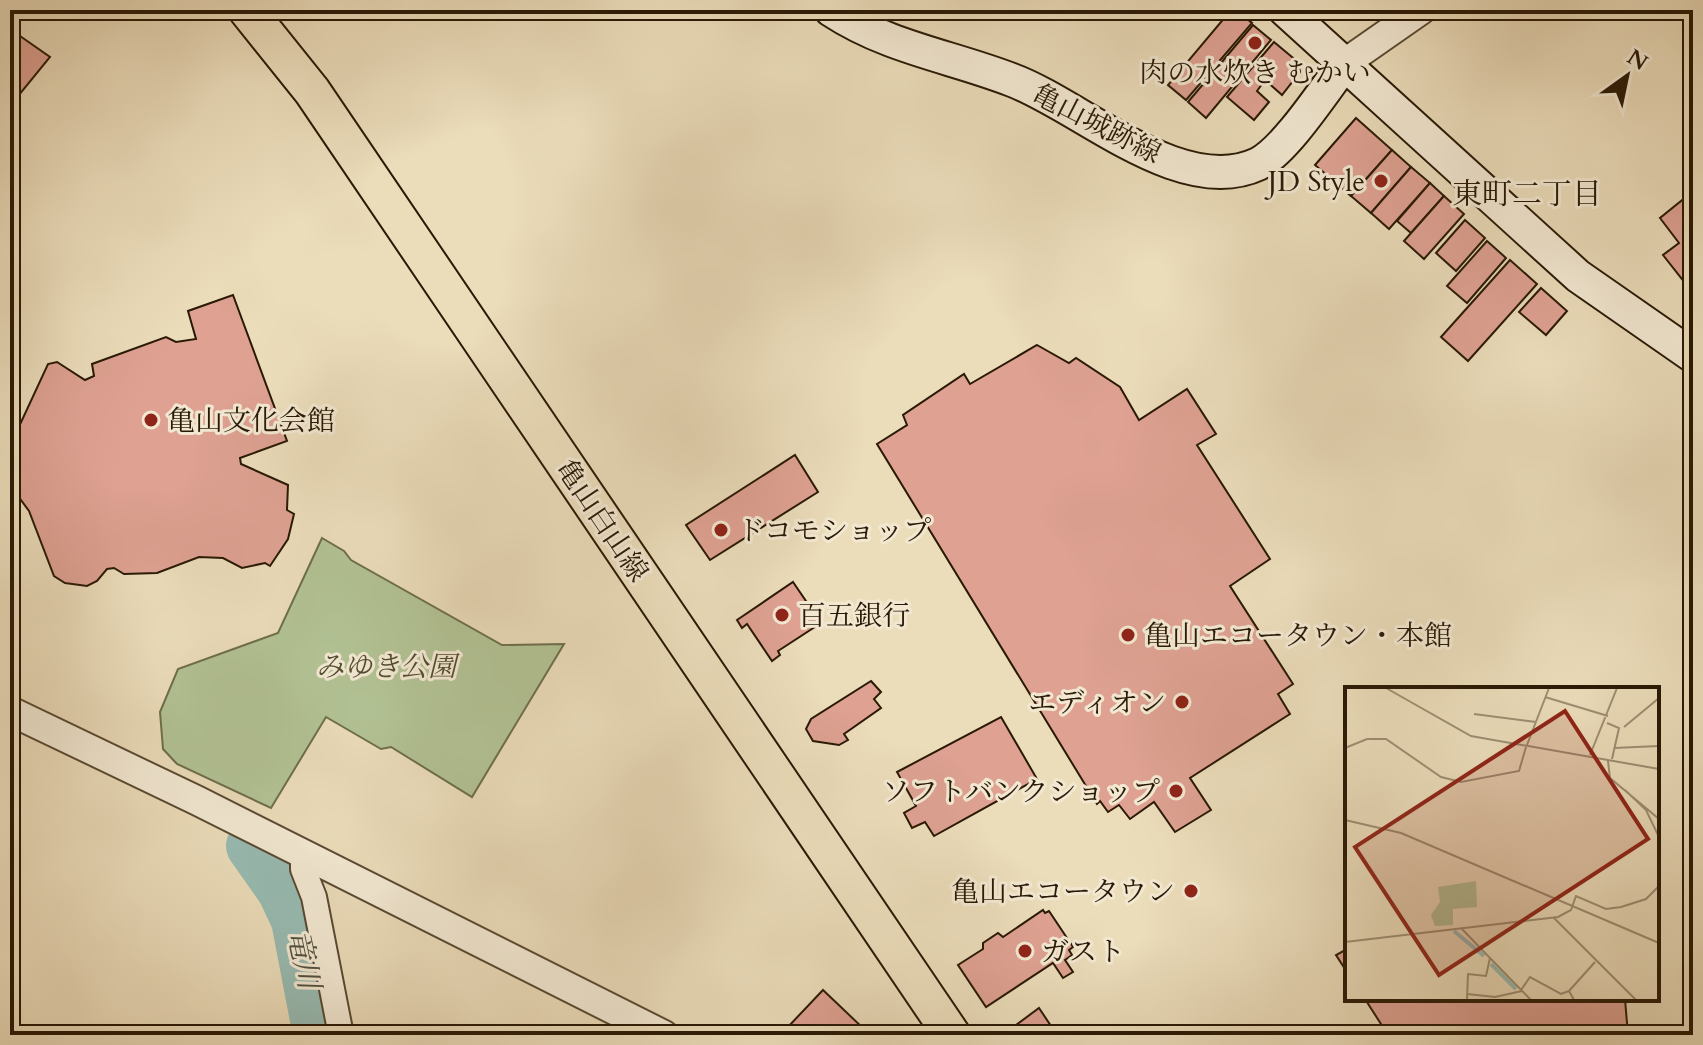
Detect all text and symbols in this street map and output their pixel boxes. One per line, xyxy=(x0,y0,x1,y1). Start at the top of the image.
marker: 肉の水炊き むかい xyxy=(1246,34,1264,52)
north arrow xyxy=(1587,36,1667,116)
text: N xyxy=(1621,42,1654,78)
place label: 肉の水炊き むかい xyxy=(1139,54,1371,92)
street label: 亀山城跡線 xyxy=(1026,75,1168,173)
place label: JD Style xyxy=(1264,163,1365,201)
marker: JD Style xyxy=(1372,172,1390,190)
district label: 東町二丁目 xyxy=(1452,174,1602,215)
place label: 亀山文化会館 xyxy=(167,402,335,440)
marker: 亀山文化会館 xyxy=(142,411,160,429)
street label: 亀山白山線 xyxy=(547,452,657,589)
place label: ドコモショップ xyxy=(737,512,931,550)
marker: ドコモショップ xyxy=(712,521,730,539)
place label: 百五銀行 xyxy=(798,597,910,635)
marker: 百五銀行 xyxy=(773,606,791,624)
place label: 亀山エコータウン・本館 xyxy=(1144,617,1452,655)
marker: 亀山エコータウン・本館 xyxy=(1119,626,1137,644)
park label: みゆき公園 xyxy=(316,648,460,686)
place label: エディオン xyxy=(1028,684,1166,722)
inset map xyxy=(1345,687,1659,1001)
marker: エディオン xyxy=(1173,693,1191,711)
place label: ソフトバンクショップ xyxy=(882,773,1160,811)
marker: ソフトバンクショップ xyxy=(1167,782,1185,800)
place label: 亀山エコータウン xyxy=(951,873,1175,911)
marker: 亀山エコータウン xyxy=(1182,882,1200,900)
water label: 竜川 xyxy=(277,925,330,996)
place label: ガスト xyxy=(1041,933,1125,971)
marker: ガスト xyxy=(1016,942,1034,960)

